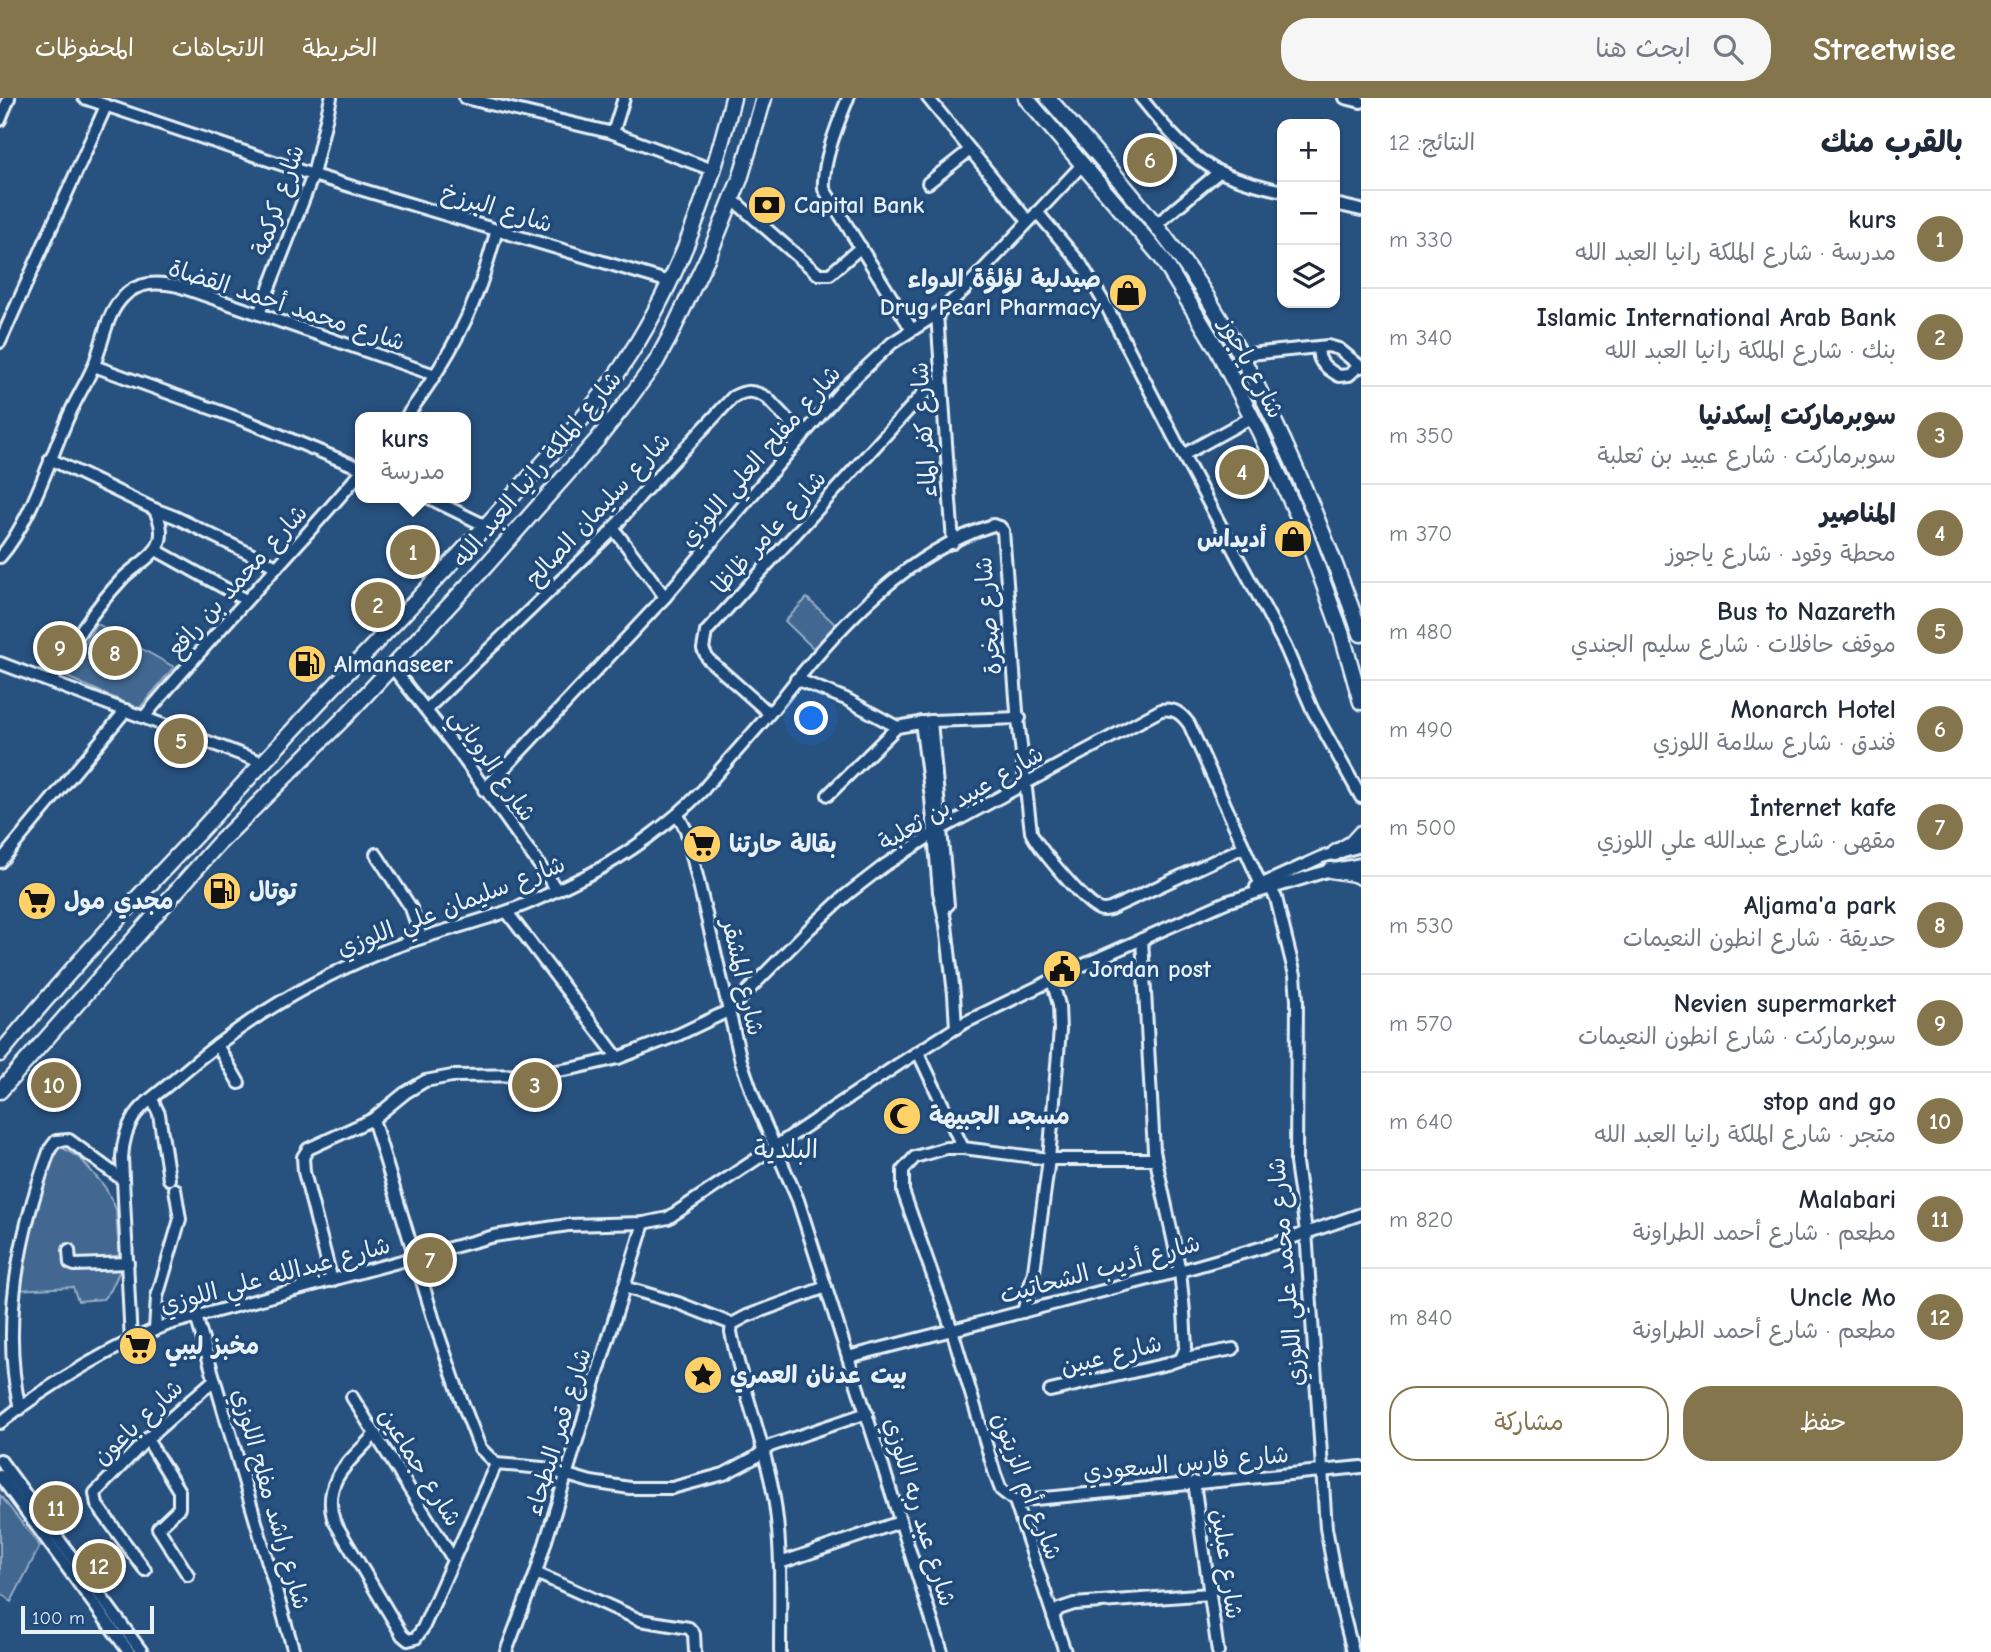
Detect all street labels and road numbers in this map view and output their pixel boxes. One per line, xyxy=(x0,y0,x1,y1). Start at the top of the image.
street label: شارع كركمة xyxy=(246,141,313,260)
street label: شارع البرزخ xyxy=(437,178,556,241)
street label: شارع محمد أحمد القضاة xyxy=(164,253,409,359)
street label: شارع ياجوز xyxy=(1210,311,1290,425)
street label: شارع مفلح العلي اللوزي xyxy=(674,360,852,557)
street label: شارع كفر الماء xyxy=(905,361,946,499)
street label: شارع الملكة رانيا العبد الله xyxy=(447,365,630,575)
street label: شارع سليمان الصالح xyxy=(520,426,678,594)
street label: شارع عامر ظاظا xyxy=(706,464,834,602)
street label: شارع محمد بن رافع xyxy=(161,499,315,665)
street label: شارع صخرة xyxy=(969,556,1010,676)
street label: شارع الروياني xyxy=(438,703,542,831)
street label: شارع عبيد بن ثعلبة xyxy=(874,739,1050,859)
street label: شارع سليمان علي اللوزي xyxy=(333,850,572,969)
street label: شارع المشقر xyxy=(713,914,770,1039)
street label: شارع محمد علي اللوزي xyxy=(1262,1156,1317,1388)
street label: شارع أديب الشحاتيت xyxy=(996,1228,1204,1312)
street label: شارع عبدالله علي اللوزي xyxy=(157,1231,395,1326)
street label: شارع عبين xyxy=(1057,1329,1165,1384)
street label: شارع قمر البطحاء xyxy=(519,1345,600,1520)
street label: شارع باعون xyxy=(87,1373,191,1473)
street label: شارع راشد مفلح اللوزي xyxy=(223,1385,316,1613)
street label: شارع جماعين xyxy=(370,1403,467,1533)
street label: شارع أم الزيتون xyxy=(982,1408,1069,1565)
street label: شارع عبد ربه اللوزي xyxy=(875,1414,962,1611)
street label: شارع فارس السعودي xyxy=(1082,1440,1290,1489)
street label: شارع عبلين xyxy=(1202,1507,1249,1621)

